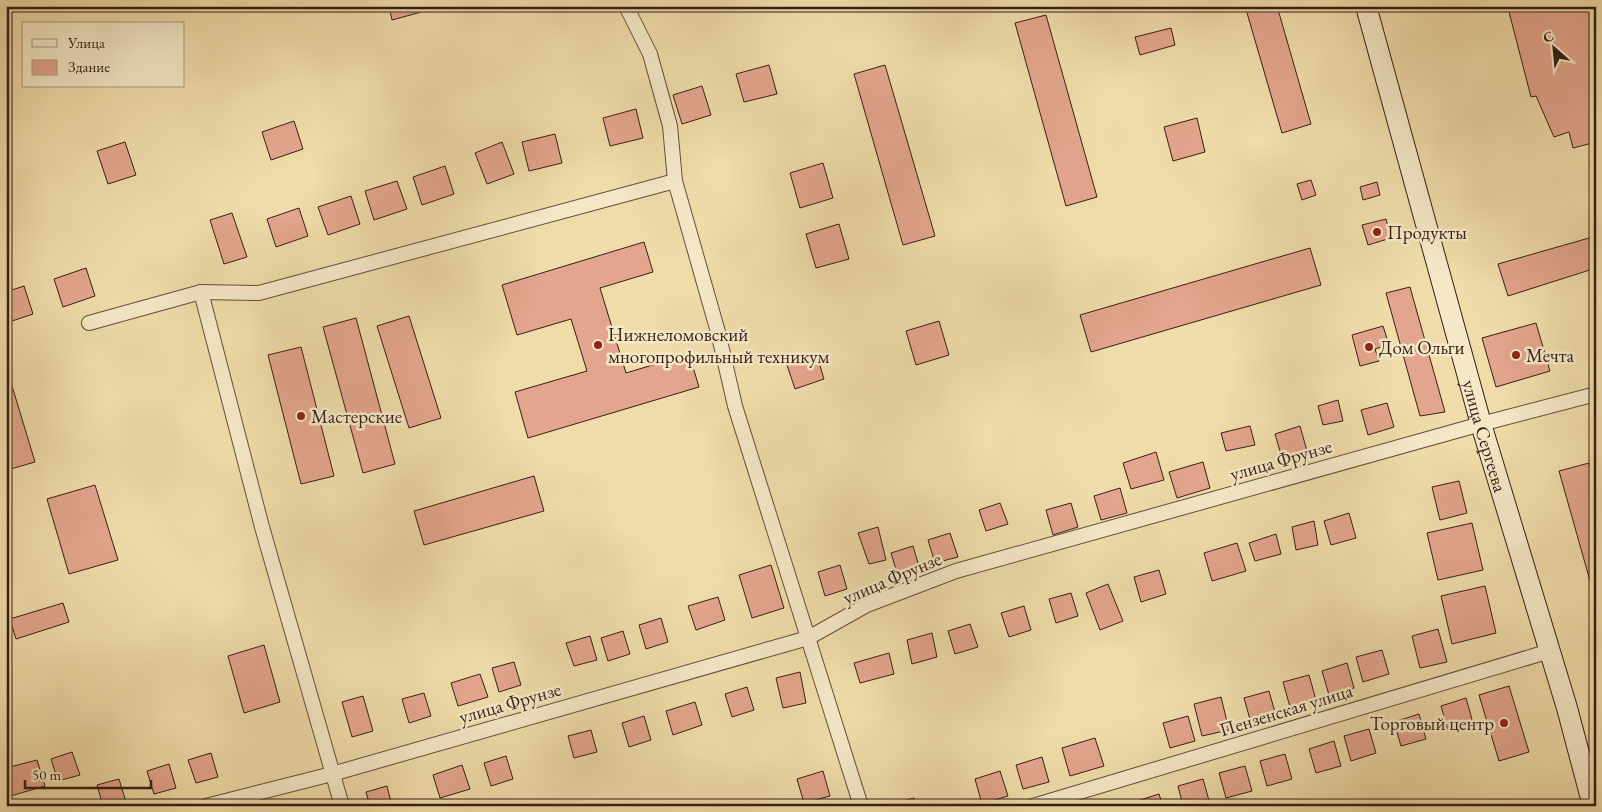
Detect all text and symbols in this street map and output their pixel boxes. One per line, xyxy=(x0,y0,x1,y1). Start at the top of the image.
legend xyxy=(22,22,185,88)
north arrow xyxy=(1530,22,1580,72)
text: С xyxy=(1540,26,1557,47)
text: Улица xyxy=(67,33,105,52)
text: Здание xyxy=(68,57,110,76)
place label: Продукты xyxy=(1387,220,1467,245)
marker: Продукты xyxy=(1371,226,1383,238)
place label: Нижнеломовский многопрофильный техникум xyxy=(608,322,830,369)
place label: Дом Ольги xyxy=(1379,335,1465,360)
marker: Нижнеломовский многопрофильный техникум xyxy=(592,339,604,351)
marker: Дом Ольги xyxy=(1363,341,1375,353)
place label: Мечта xyxy=(1526,343,1574,368)
marker: Мечта xyxy=(1510,349,1522,361)
street label: улица Сергеева xyxy=(1457,377,1514,495)
place label: Мастерские xyxy=(311,404,402,429)
marker: Мастерские xyxy=(295,410,307,422)
street label: улица Фрунзе xyxy=(1227,434,1335,486)
street label: улица Фрунзе xyxy=(839,546,945,610)
street label: улица Фрунзе xyxy=(456,677,564,729)
street label: Пензенская улица xyxy=(1216,678,1356,742)
place label: Торговый центр xyxy=(1370,711,1494,736)
marker: Торговый центр xyxy=(1498,717,1510,729)
scale bar xyxy=(25,757,151,789)
text: 50 m xyxy=(32,765,61,784)

